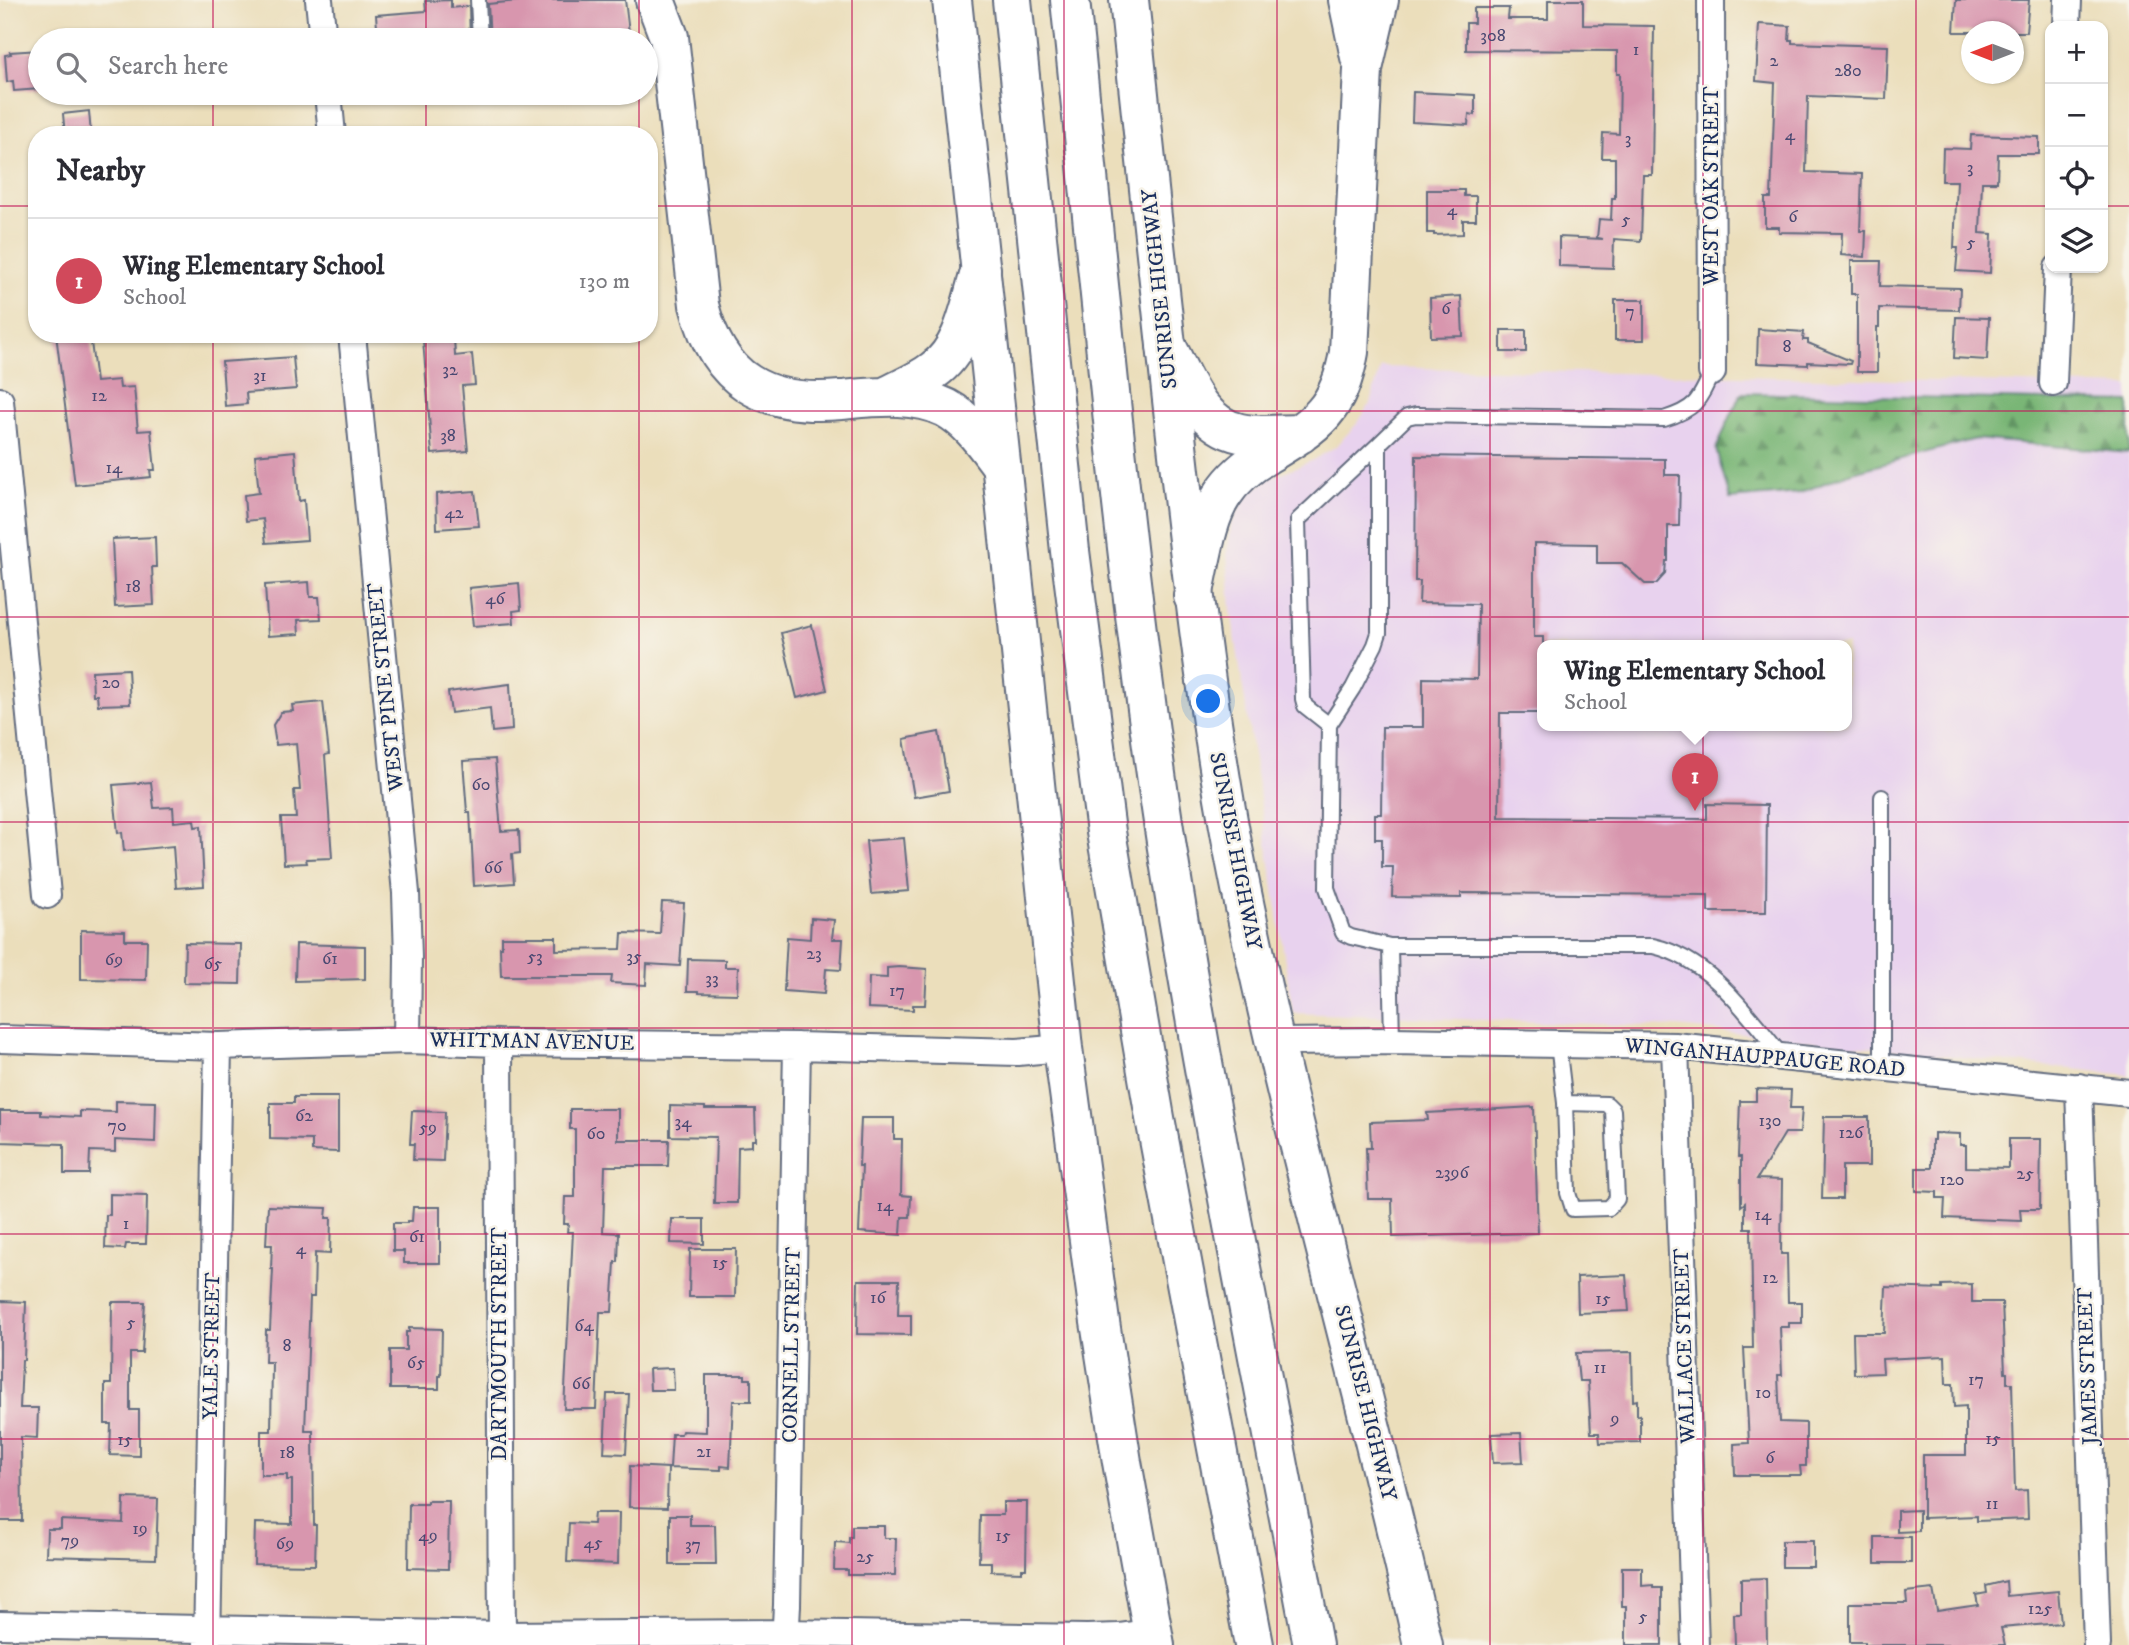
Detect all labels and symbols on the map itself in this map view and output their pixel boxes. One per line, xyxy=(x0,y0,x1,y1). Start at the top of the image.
north arrow xyxy=(1961,21,2024,84)
house number: 308 xyxy=(1480,25,1506,47)
house number: 1 xyxy=(1633,39,1639,61)
house number: 2 xyxy=(1770,50,1779,72)
house number: 280 xyxy=(1834,60,1862,82)
street label: WEST OAK STREET xyxy=(1699,86,1725,287)
house number: 4 xyxy=(1785,124,1796,146)
house number: 3 xyxy=(1625,128,1631,150)
house number: 3 xyxy=(1967,157,1973,179)
street label: SUNRISE HIGHWAY xyxy=(1137,187,1183,390)
house number: 4 xyxy=(1447,199,1458,221)
house number: 6 xyxy=(1788,206,1798,228)
house number: 5 xyxy=(1622,209,1631,231)
house number: 5 xyxy=(1967,232,1976,254)
house number: 6 xyxy=(1441,298,1451,320)
house number: 7 xyxy=(1625,301,1635,323)
house number: 8 xyxy=(1782,336,1792,358)
house number: 32 xyxy=(442,359,458,381)
house number: 31 xyxy=(253,365,267,387)
house number: 12 xyxy=(91,385,107,407)
house number: 38 xyxy=(440,425,456,447)
house number: 14 xyxy=(106,457,123,479)
house number: 42 xyxy=(444,502,464,524)
house number: 18 xyxy=(125,576,141,598)
street label: WEST PINE STREET xyxy=(362,581,410,794)
house number: 46 xyxy=(485,588,505,610)
house number: 20 xyxy=(102,672,120,694)
your location xyxy=(1191,684,1225,718)
street label: SUNRISE HIGHWAY xyxy=(1203,750,1267,953)
pin: 1 xyxy=(1672,753,1718,811)
house number: 60 xyxy=(471,774,491,796)
house number: 66 xyxy=(484,857,503,879)
house number: 23 xyxy=(806,943,822,965)
house number: 53 xyxy=(527,946,543,968)
house number: 35 xyxy=(626,946,642,968)
house number: 61 xyxy=(322,948,338,970)
house number: 69 xyxy=(105,949,123,971)
house number: 65 xyxy=(204,953,222,975)
house number: 33 xyxy=(705,968,719,990)
house number: 17 xyxy=(889,980,905,1002)
street label: WHITMAN AVENUE xyxy=(428,1027,635,1057)
street label: WINGANHAUPPAUGE ROAD xyxy=(1623,1033,1906,1083)
house number: 62 xyxy=(295,1105,313,1127)
house number: 130 xyxy=(1758,1110,1782,1132)
house number: 34 xyxy=(674,1111,692,1133)
house number: 70 xyxy=(107,1115,127,1137)
house number: 59 xyxy=(419,1117,437,1139)
house number: 126 xyxy=(1839,1122,1864,1144)
house number: 60 xyxy=(586,1123,606,1145)
house number: 2396 xyxy=(1435,1162,1470,1184)
house number: 25 xyxy=(2016,1163,2034,1185)
house number: 120 xyxy=(1939,1169,1965,1191)
house number: 14 xyxy=(877,1195,894,1217)
house number: 14 xyxy=(1755,1204,1772,1226)
house number: 1 xyxy=(123,1213,129,1235)
house number: 61 xyxy=(409,1226,425,1248)
street label: DARTMOUTH STREET xyxy=(487,1227,513,1461)
house number: 4 xyxy=(296,1238,307,1260)
street label: CORNELL STREET xyxy=(777,1247,807,1443)
street label: WALLACE STREET xyxy=(1669,1248,1701,1445)
house number: 15 xyxy=(712,1252,728,1274)
house number: 12 xyxy=(1762,1267,1778,1289)
street label: YALE STREET xyxy=(198,1272,226,1420)
house number: 16 xyxy=(870,1287,887,1309)
street label: JAMES STREET xyxy=(2072,1287,2104,1447)
house number: 15 xyxy=(1595,1288,1611,1310)
street label: SUNRISE HIGHWAY xyxy=(1328,1302,1402,1504)
house number: 5 xyxy=(127,1312,136,1334)
house number: 64 xyxy=(574,1315,595,1337)
house number: 8 xyxy=(282,1335,292,1357)
house number: 65 xyxy=(407,1352,425,1374)
house number: 11 xyxy=(1593,1357,1607,1379)
house number: 17 xyxy=(1968,1369,1984,1391)
house number: 66 xyxy=(572,1373,591,1395)
house number: 10 xyxy=(1755,1382,1771,1404)
house number: 9 xyxy=(1610,1408,1619,1430)
house number: 15 xyxy=(1985,1428,2001,1450)
house number: 15 xyxy=(117,1429,133,1451)
house number: 21 xyxy=(696,1441,712,1463)
house number: 18 xyxy=(279,1442,295,1464)
house number: 6 xyxy=(1765,1447,1775,1469)
house number: 11 xyxy=(1985,1493,1999,1515)
house number: 19 xyxy=(132,1518,148,1540)
house number: 49 xyxy=(418,1525,438,1547)
house number: 15 xyxy=(995,1525,1011,1547)
house number: 79 xyxy=(61,1530,79,1552)
house number: 45 xyxy=(583,1532,603,1554)
house number: 69 xyxy=(276,1533,294,1555)
house number: 37 xyxy=(685,1534,701,1556)
house number: 25 xyxy=(856,1546,874,1568)
house number: 125 xyxy=(2028,1598,2052,1620)
house number: 5 xyxy=(1639,1606,1648,1628)

